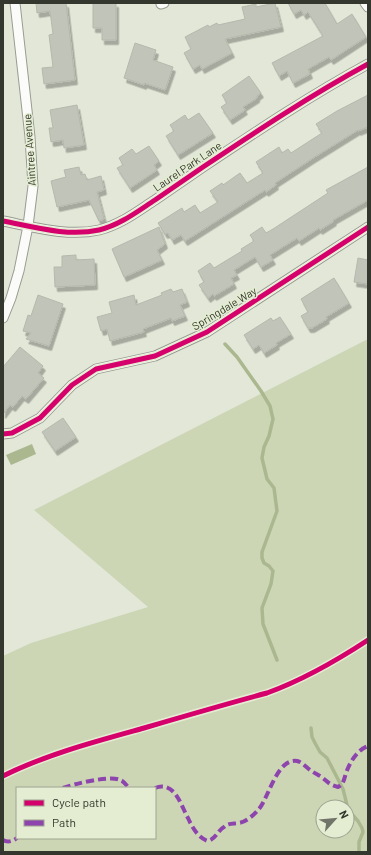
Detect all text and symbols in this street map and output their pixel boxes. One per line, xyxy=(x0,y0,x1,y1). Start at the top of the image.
street label: Aintree Avenue xyxy=(20,113,38,186)
street label: Laurel Park Lane xyxy=(150,138,224,194)
street label: Springdale Way xyxy=(189,284,259,332)
legend xyxy=(16,787,156,839)
text: Cycle path xyxy=(52,795,106,809)
north arrow xyxy=(315,799,355,839)
text: N xyxy=(337,808,352,820)
text: Path xyxy=(52,815,76,829)

